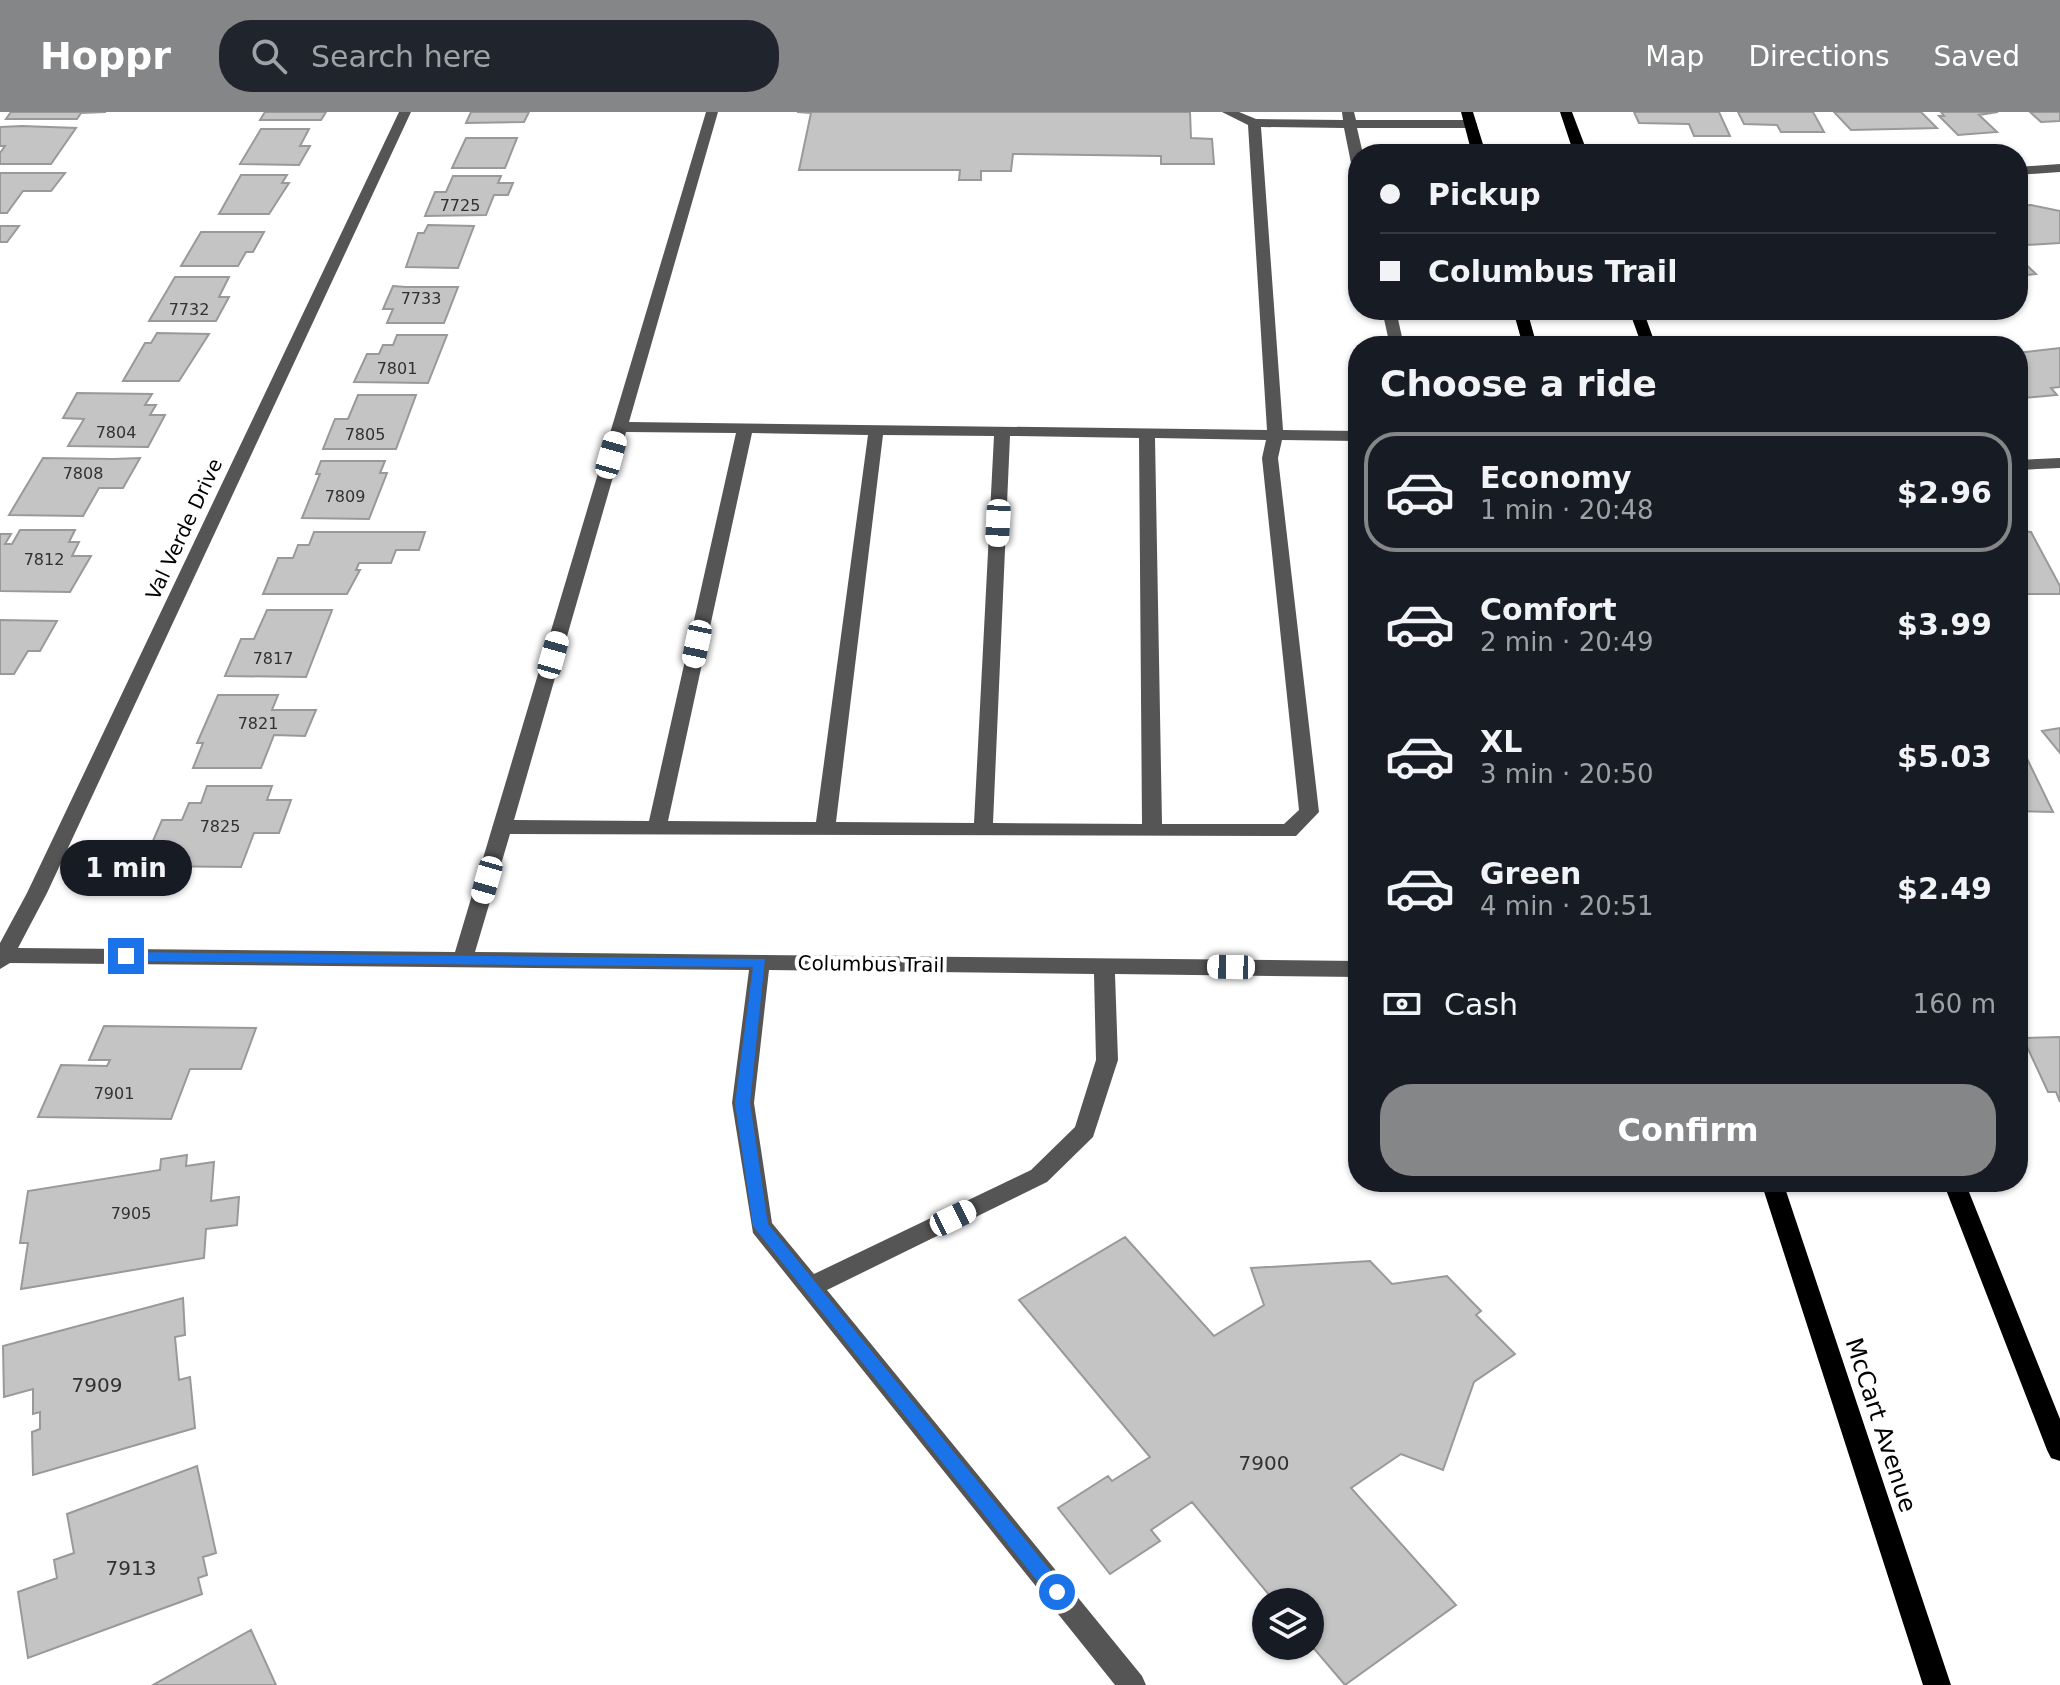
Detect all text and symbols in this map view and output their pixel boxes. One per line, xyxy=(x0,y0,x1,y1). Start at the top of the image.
search box xyxy=(219,20,779,92)
text: Hoppr xyxy=(40,34,171,78)
icon: search xyxy=(247,34,291,78)
text: Search here xyxy=(311,39,491,74)
text: Map xyxy=(1645,40,1704,73)
text: Directions xyxy=(1748,40,1889,73)
text: Saved xyxy=(1933,40,2020,73)
text: Pickup xyxy=(1428,177,1541,212)
house number: 7725 xyxy=(440,196,480,215)
text: Columbus Trail xyxy=(1428,254,1677,289)
house number: 7733 xyxy=(401,289,441,308)
house number: 7732 xyxy=(169,300,209,319)
house number: 7801 xyxy=(377,359,417,378)
text: Choose a ride xyxy=(1380,363,1657,404)
house number: 7804 xyxy=(96,423,136,442)
house number: 7805 xyxy=(345,425,385,444)
car xyxy=(593,429,629,481)
street label: Val Verde Drive xyxy=(141,454,227,604)
icon: car xyxy=(1384,456,1456,528)
text: Economy xyxy=(1480,460,1632,495)
house number: 7808 xyxy=(63,464,103,483)
text: $2.96 xyxy=(1897,475,1992,510)
house number: 7809 xyxy=(325,487,365,506)
text: 1 min · 20:48 xyxy=(1480,495,1654,525)
car xyxy=(985,498,1011,548)
house number: 7812 xyxy=(24,550,64,569)
icon: car xyxy=(1384,588,1456,660)
text: Comfort xyxy=(1480,592,1617,627)
text: $3.99 xyxy=(1897,607,1992,642)
car xyxy=(680,618,714,670)
text: 2 min · 20:49 xyxy=(1480,627,1654,657)
car xyxy=(535,629,571,681)
house number: 7817 xyxy=(253,649,293,668)
house number: 7821 xyxy=(238,714,278,733)
icon: car xyxy=(1384,720,1456,792)
text: XL xyxy=(1480,724,1522,759)
text: $5.03 xyxy=(1897,739,1992,774)
text: 3 min · 20:50 xyxy=(1480,759,1654,789)
house number: 7825 xyxy=(200,817,240,836)
callout: 1 min xyxy=(60,840,192,896)
icon: car xyxy=(1384,852,1456,924)
text: 1 min xyxy=(85,853,167,883)
car xyxy=(469,854,505,906)
text: Green xyxy=(1480,856,1581,891)
text: $2.49 xyxy=(1897,871,1992,906)
text: 4 min · 20:51 xyxy=(1480,891,1654,921)
route end xyxy=(108,938,144,974)
street label: Columbus Trail xyxy=(797,951,945,977)
car xyxy=(1207,955,1255,979)
icon: cash xyxy=(1380,982,1424,1026)
text: Cash xyxy=(1444,987,1518,1022)
text: 160 m xyxy=(1913,989,1996,1019)
house number: 7901 xyxy=(94,1084,134,1103)
button: Confirm xyxy=(1380,1084,1996,1176)
car xyxy=(926,1197,980,1239)
house number: 7905 xyxy=(111,1204,151,1223)
street label: McCart Avenue xyxy=(1840,1334,1922,1516)
house number: 7909 xyxy=(72,1373,122,1397)
house number: 7900 xyxy=(1239,1451,1289,1475)
house number: 7913 xyxy=(106,1556,156,1580)
route start xyxy=(1039,1574,1075,1610)
map controls xyxy=(1252,1588,1324,1660)
button: layers xyxy=(1252,1588,1324,1660)

